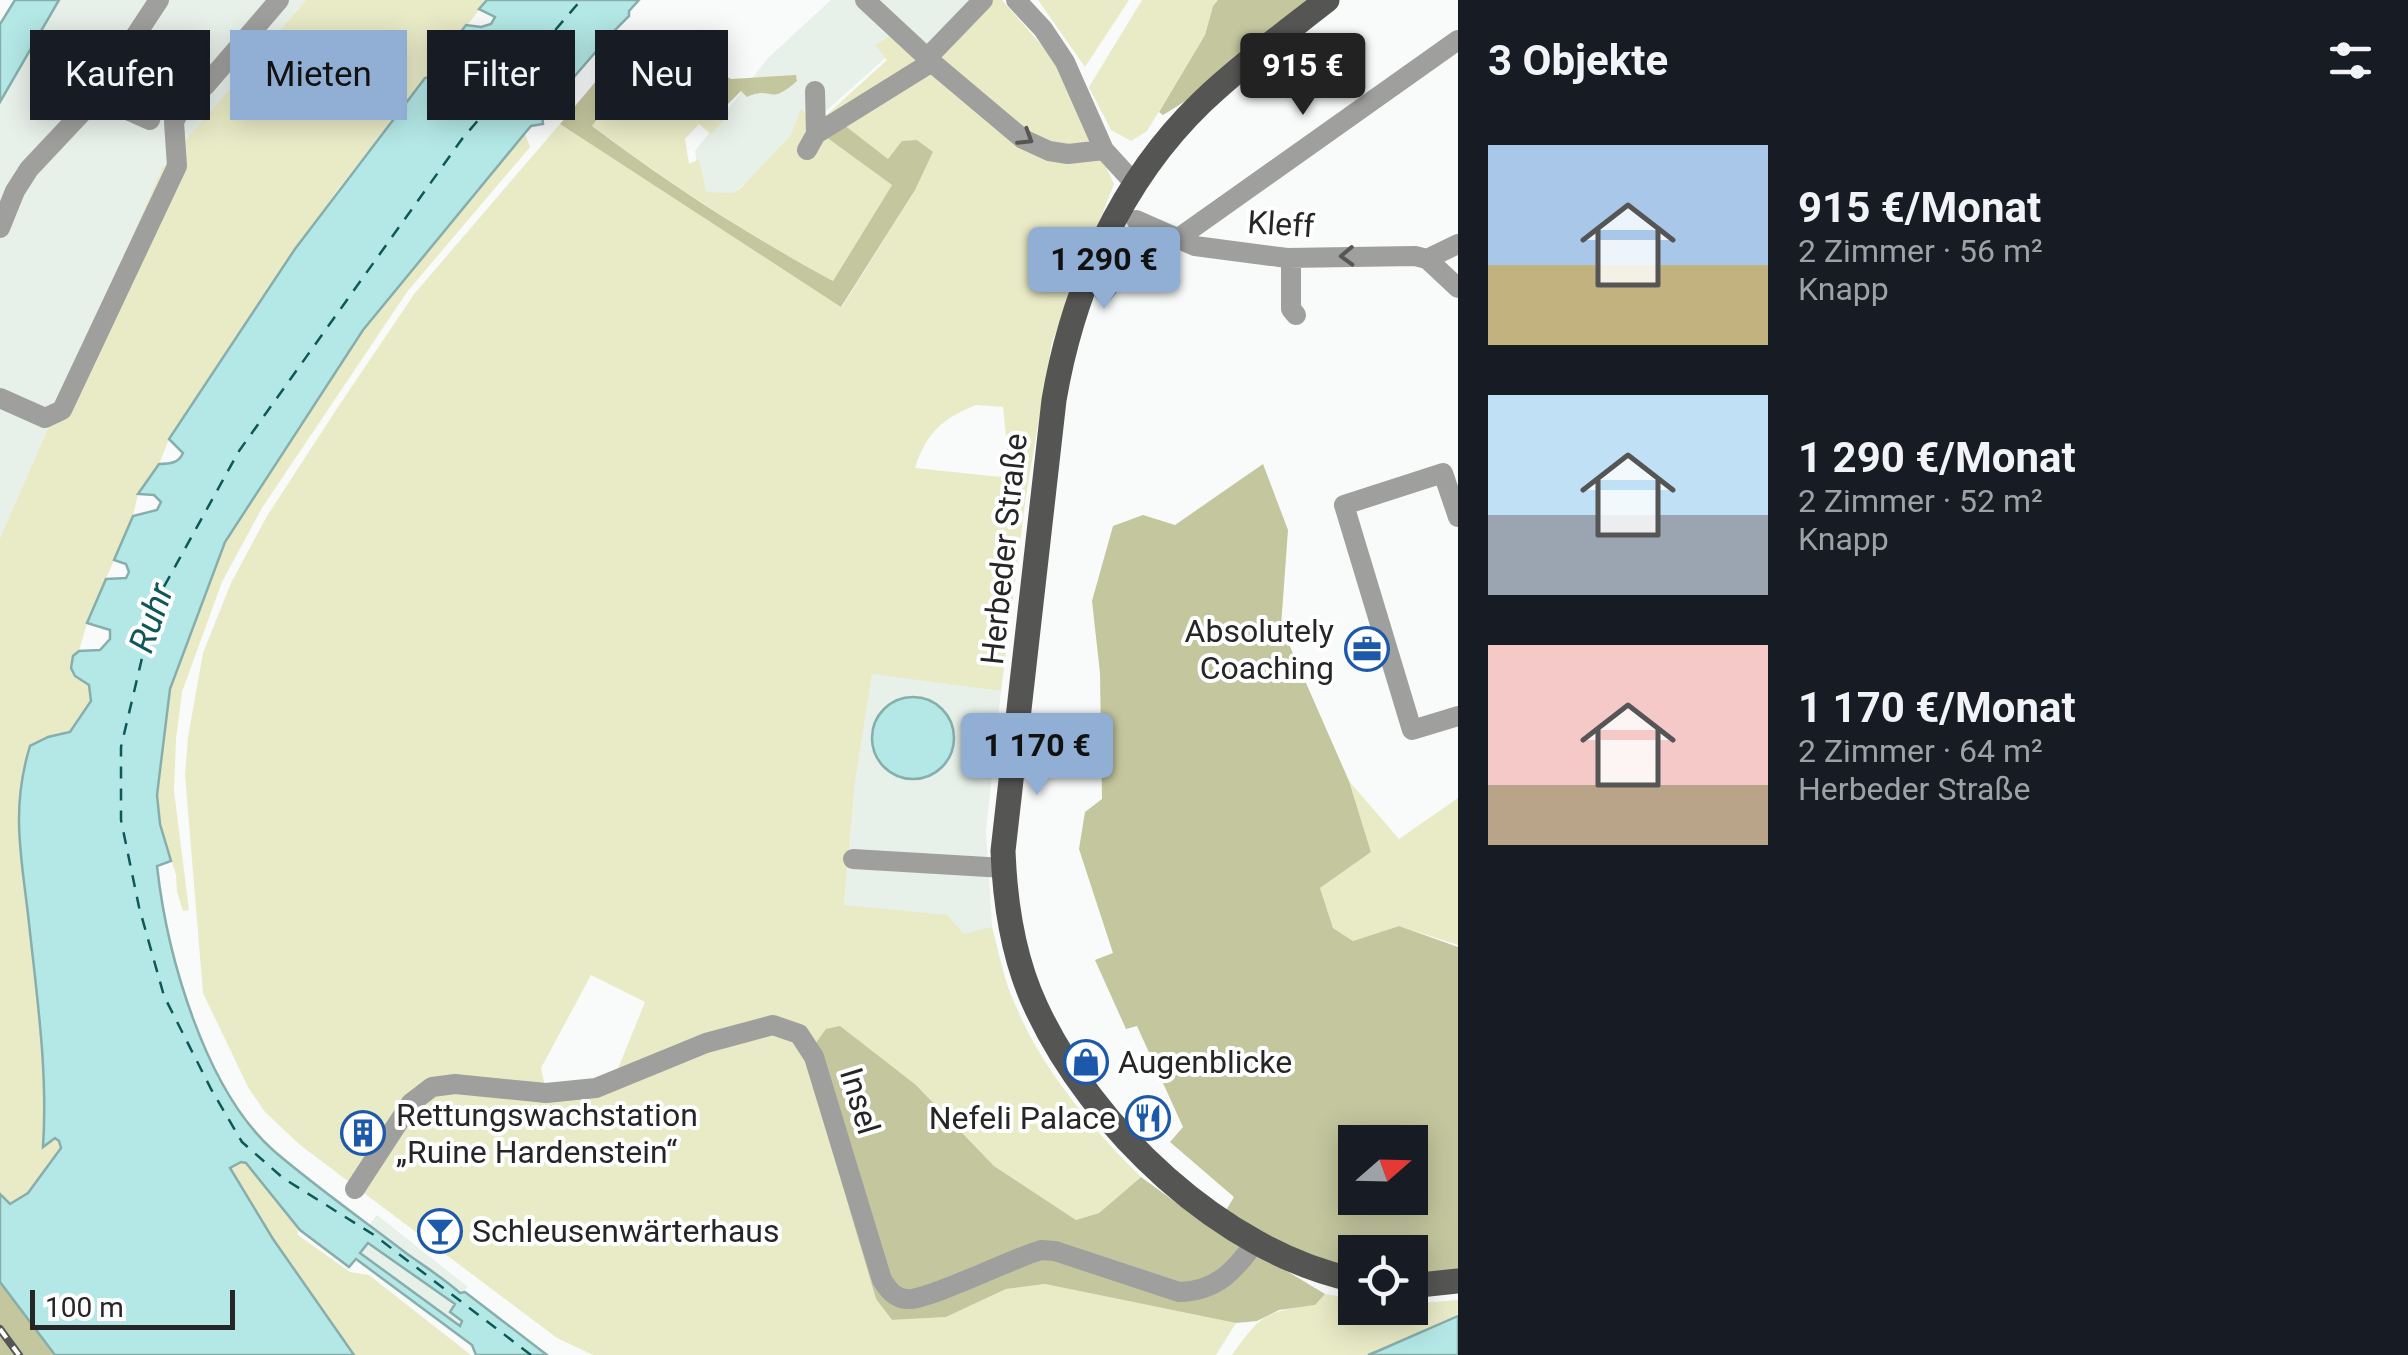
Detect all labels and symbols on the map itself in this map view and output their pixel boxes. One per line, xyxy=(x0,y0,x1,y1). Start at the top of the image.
pin: 915 € xyxy=(1233,33,1373,118)
one-way arrow xyxy=(1016,126,1034,145)
street label: Kleff xyxy=(1246,203,1317,245)
pin: 1 290 € xyxy=(1012,227,1196,312)
one-way arrow xyxy=(1339,246,1355,267)
street label: Herbeder Straße xyxy=(973,431,1035,667)
water label: Ruhr xyxy=(121,577,183,658)
place label: Absolutely Coaching xyxy=(1185,612,1334,687)
office icon: Absolutely Coaching xyxy=(1344,626,1390,672)
pin: 1 170 € xyxy=(945,713,1129,798)
shop icon: Augenblicke xyxy=(1063,1039,1109,1085)
place label: Augenblicke xyxy=(1118,1043,1292,1081)
street label: Insel xyxy=(832,1063,888,1139)
restaurant icon: Nefeli Palace xyxy=(1125,1095,1171,1141)
place label: Rettungswachstation „Ruine Hardenstein“ xyxy=(396,1096,698,1171)
place label: Nefeli Palace xyxy=(929,1099,1116,1137)
building icon: Rettungswachstation „Ruine Hardenstein“ xyxy=(340,1110,386,1156)
north arrow xyxy=(1338,1125,1428,1215)
bar icon: Schleusenwärterhaus xyxy=(417,1208,463,1254)
place label: Schleusenwärterhaus xyxy=(472,1212,779,1250)
scale bar xyxy=(30,1285,235,1330)

